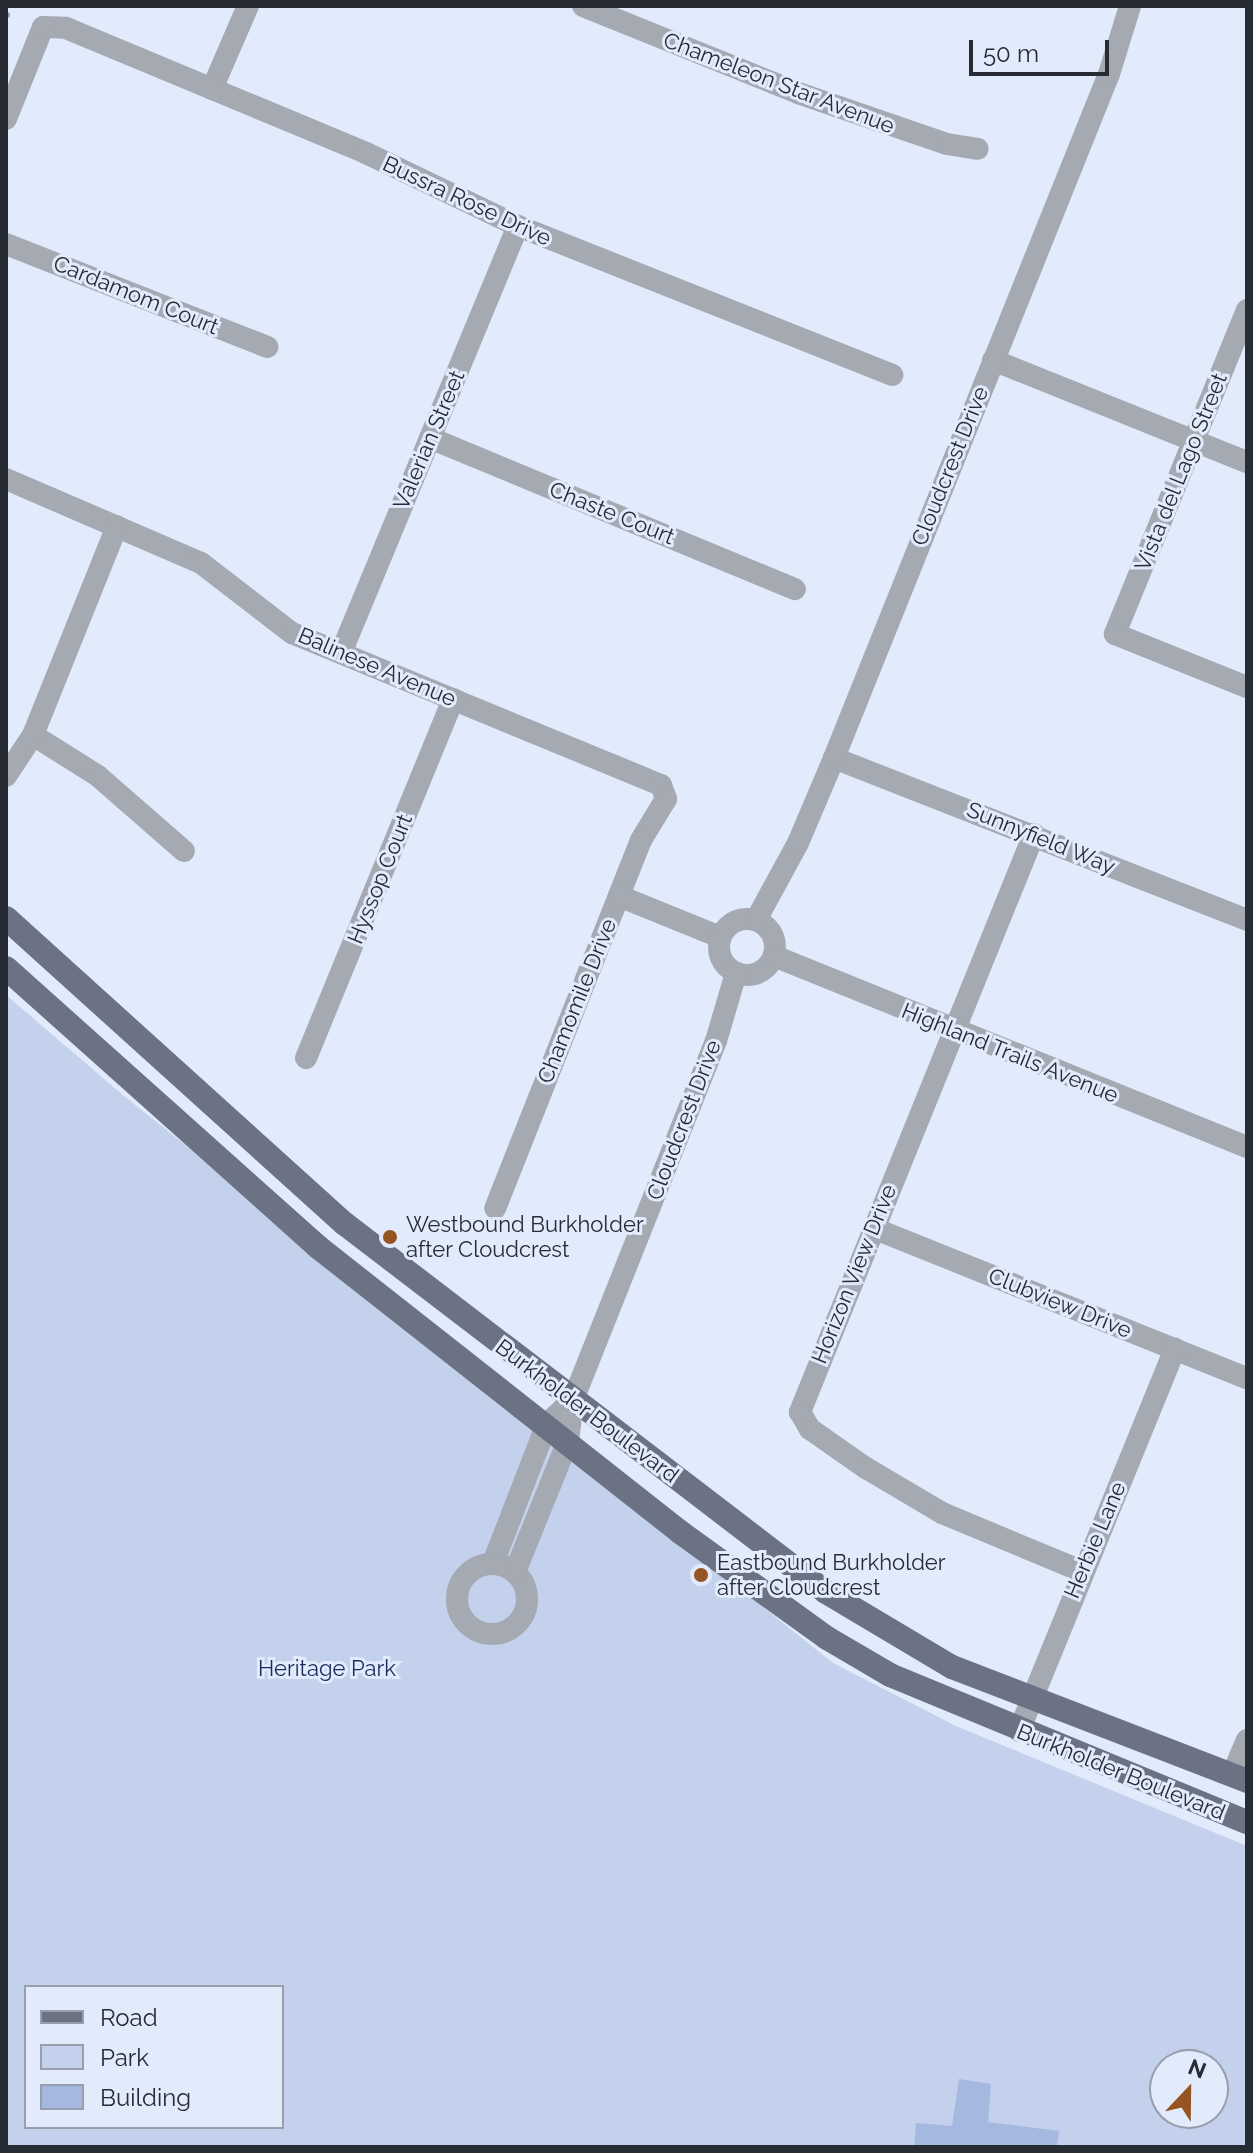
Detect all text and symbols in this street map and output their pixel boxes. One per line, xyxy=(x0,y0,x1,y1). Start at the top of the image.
scale bar xyxy=(973,24,1113,74)
street label: Chameleon Star Avenue xyxy=(659,27,899,139)
text: 50 m xyxy=(983,39,1039,68)
street label: Bussra Rose Drive xyxy=(379,150,555,252)
street label: Cardamom Court xyxy=(50,250,222,340)
street label: Valerian Street xyxy=(388,366,470,514)
street label: Vista del Lago Street xyxy=(1129,369,1233,575)
street label: Cloudcrest Drive xyxy=(906,383,994,549)
street label: Chaste Court xyxy=(546,476,678,550)
street label: Balinese Avenue xyxy=(294,622,460,712)
street label: Sunnyfield Way xyxy=(963,796,1119,880)
street label: Hyssop Court xyxy=(342,810,418,948)
street label: Chamomile Drive xyxy=(532,915,622,1087)
street label: Highland Trails Avenue xyxy=(897,997,1123,1109)
street label: Cloudcrest Drive xyxy=(641,1036,727,1204)
street label: Horizon View Drive xyxy=(806,1180,902,1368)
place label: Westbound Burkholder after Cloudcrest xyxy=(406,1211,644,1262)
marker: Westbound Burkholder after Cloudcrest xyxy=(381,1228,399,1246)
street label: Clubview Drive xyxy=(984,1262,1136,1344)
street label: Burkholder Boulevard xyxy=(490,1333,684,1489)
street label: Herbie Lane xyxy=(1059,1478,1131,1602)
place label: Eastbound Burkholder after Cloudcrest xyxy=(717,1549,945,1600)
marker: Eastbound Burkholder after Cloudcrest xyxy=(692,1566,710,1584)
park label: Heritage Park xyxy=(258,1656,396,1682)
street label: Burkholder Boulevard xyxy=(1013,1718,1229,1826)
legend xyxy=(24,1985,284,2129)
text: Road xyxy=(100,2003,158,2032)
text: Park xyxy=(100,2043,149,2072)
north arrow xyxy=(1149,2049,1229,2129)
text: N xyxy=(1185,2053,1210,2084)
text: Building xyxy=(100,2083,191,2112)

